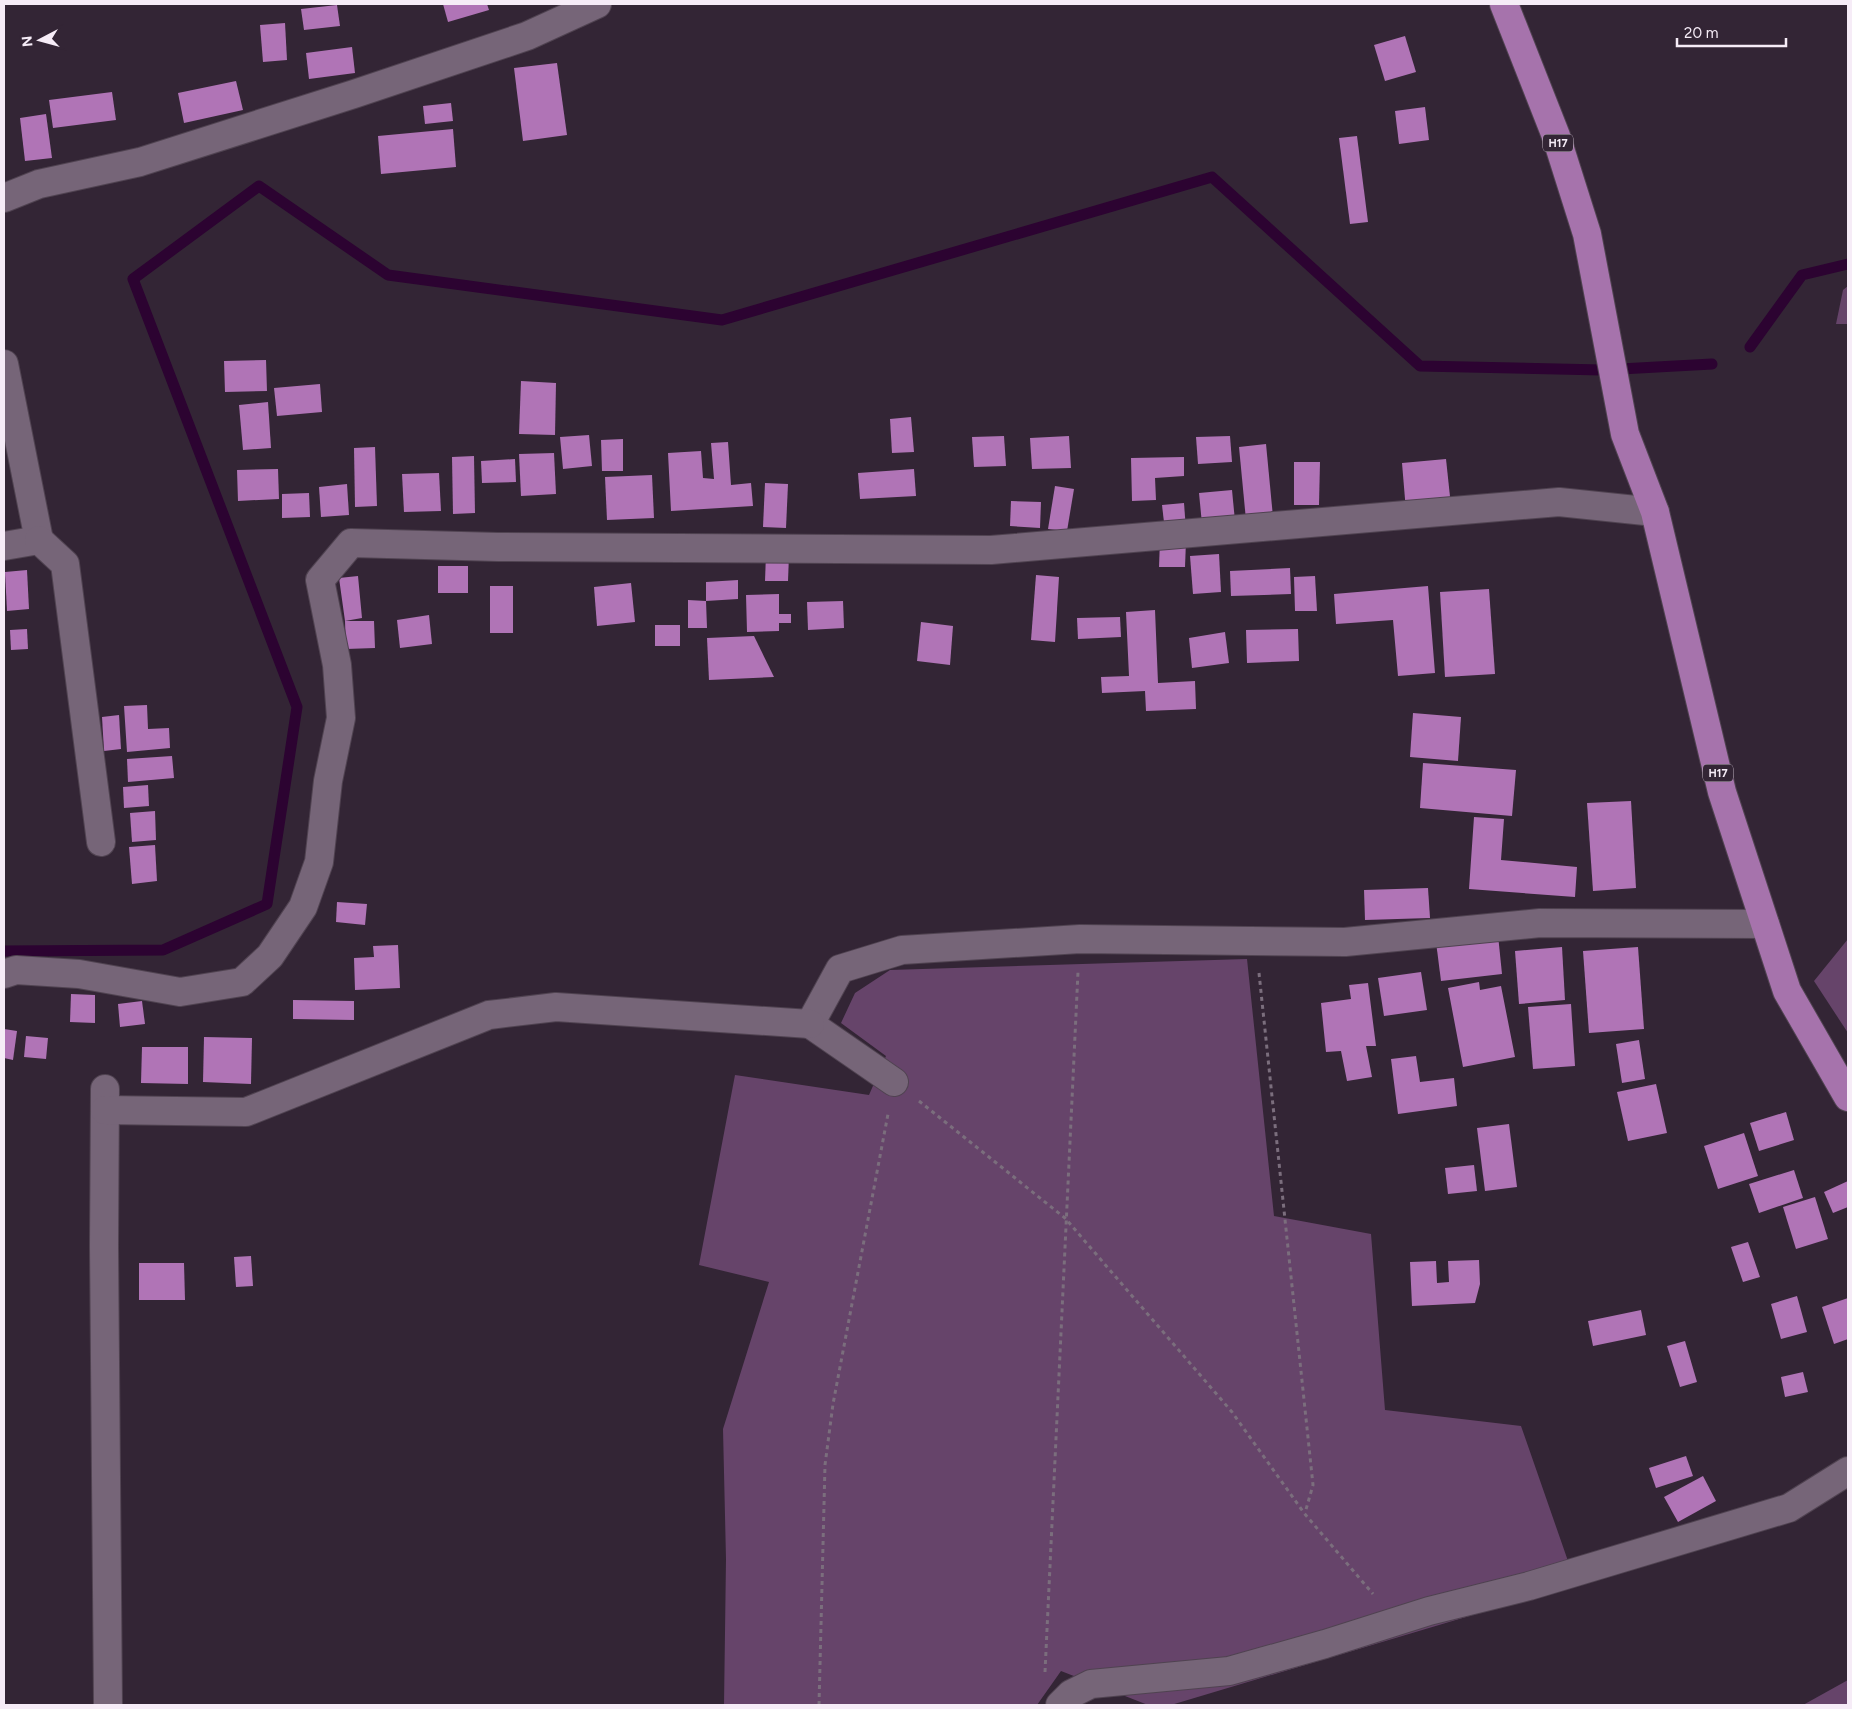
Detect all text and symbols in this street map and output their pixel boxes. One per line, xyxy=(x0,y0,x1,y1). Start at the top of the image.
north arrow xyxy=(15,15,65,65)
scale bar xyxy=(1677,15,1786,47)
text: 20 m xyxy=(1684,24,1718,42)
text: N xyxy=(19,35,37,48)
road number: H17 xyxy=(1543,134,1573,152)
road number: H17 xyxy=(1703,764,1733,781)

